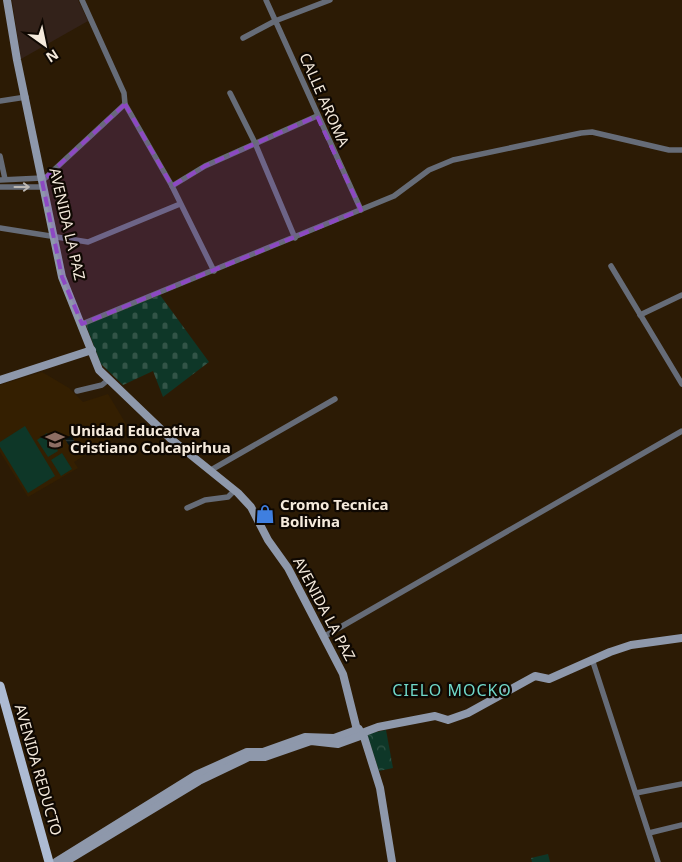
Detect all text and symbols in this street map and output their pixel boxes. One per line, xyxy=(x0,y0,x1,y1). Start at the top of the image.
north arrow xyxy=(20,20,70,70)
text: N xyxy=(42,45,62,67)
street label: CALLE AROMA xyxy=(295,49,355,150)
street label: AVENIDA LA PAZ xyxy=(45,166,91,282)
one-way arrow xyxy=(14,182,30,192)
place label: Unidad Educativa Cristiano Colcapirhua xyxy=(70,420,231,457)
school or university icon: Unidad Educativa Cristiano Colcapirhua xyxy=(44,429,66,451)
place label: Cromo Tecnica Bolivina xyxy=(280,494,389,531)
shop icon: Cromo Tecnica Bolivina xyxy=(254,503,276,525)
street label: AVENIDA LA PAZ xyxy=(289,553,361,664)
district label: CIELO MOCKO xyxy=(392,679,512,701)
street label: AVENIDA REDUCTO xyxy=(11,702,67,838)

